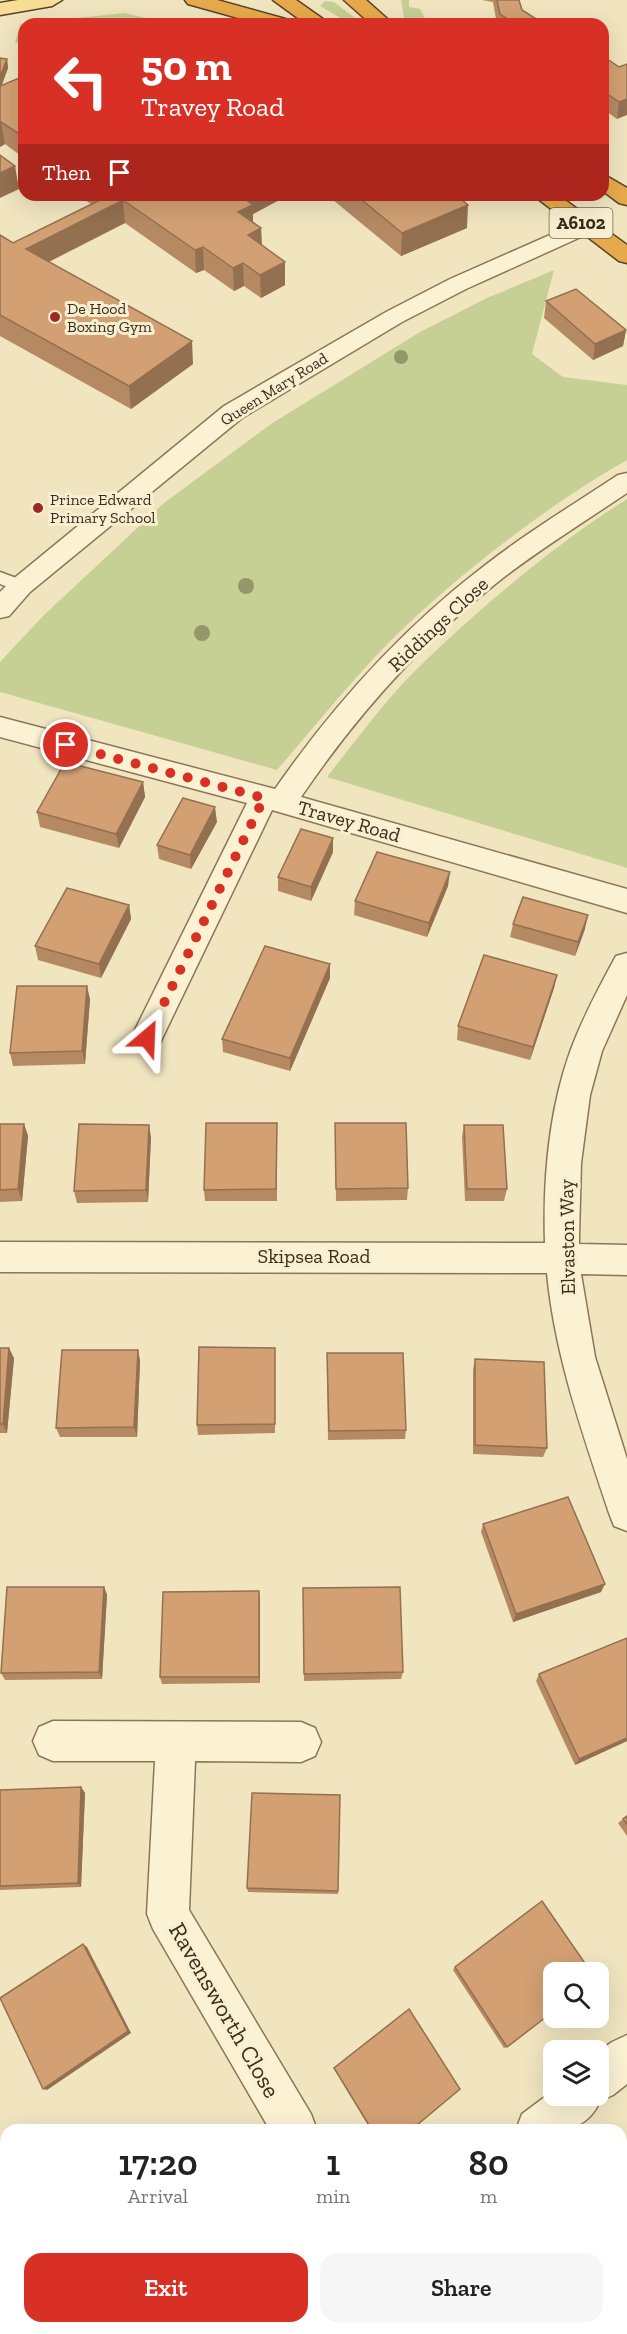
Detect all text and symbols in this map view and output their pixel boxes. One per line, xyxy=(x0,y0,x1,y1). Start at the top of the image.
text: 50 m xyxy=(141,40,232,91)
icon: left xyxy=(42,42,120,120)
text: Travey Road xyxy=(141,91,284,123)
icon: arrive xyxy=(103,156,136,189)
text: Then xyxy=(42,159,91,186)
road number: A6102 xyxy=(550,208,612,238)
place label: De Hood Boxing Gym xyxy=(67,299,152,336)
marker: De Hood Boxing Gym xyxy=(48,310,62,324)
street label: Queen Mary Road xyxy=(217,348,331,430)
place label: Prince Edward Primary School xyxy=(50,490,156,527)
marker: Prince Edward Primary School xyxy=(31,501,45,515)
street label: Riddings Close xyxy=(383,572,493,676)
pin xyxy=(40,719,91,770)
icon: arrive xyxy=(49,728,82,761)
street label: Travey Road xyxy=(295,795,403,847)
position arrow xyxy=(115,1006,179,1070)
street label: Elvaston Way xyxy=(554,1178,580,1295)
street label: Skipsea Road xyxy=(257,1244,371,1268)
street label: Ravensworth Close xyxy=(163,1917,287,2103)
map controls xyxy=(543,1962,609,2106)
button: search xyxy=(543,1962,609,2028)
button: layers xyxy=(543,2040,609,2106)
text: 17:20 xyxy=(118,2141,198,2184)
text: 1 xyxy=(326,2141,340,2184)
text: 80 xyxy=(469,2141,509,2184)
text: Arrival xyxy=(128,2184,188,2208)
text: min xyxy=(316,2184,350,2208)
text: m xyxy=(480,2184,497,2208)
button: Exit xyxy=(24,2253,308,2322)
button: Share xyxy=(320,2253,603,2322)

